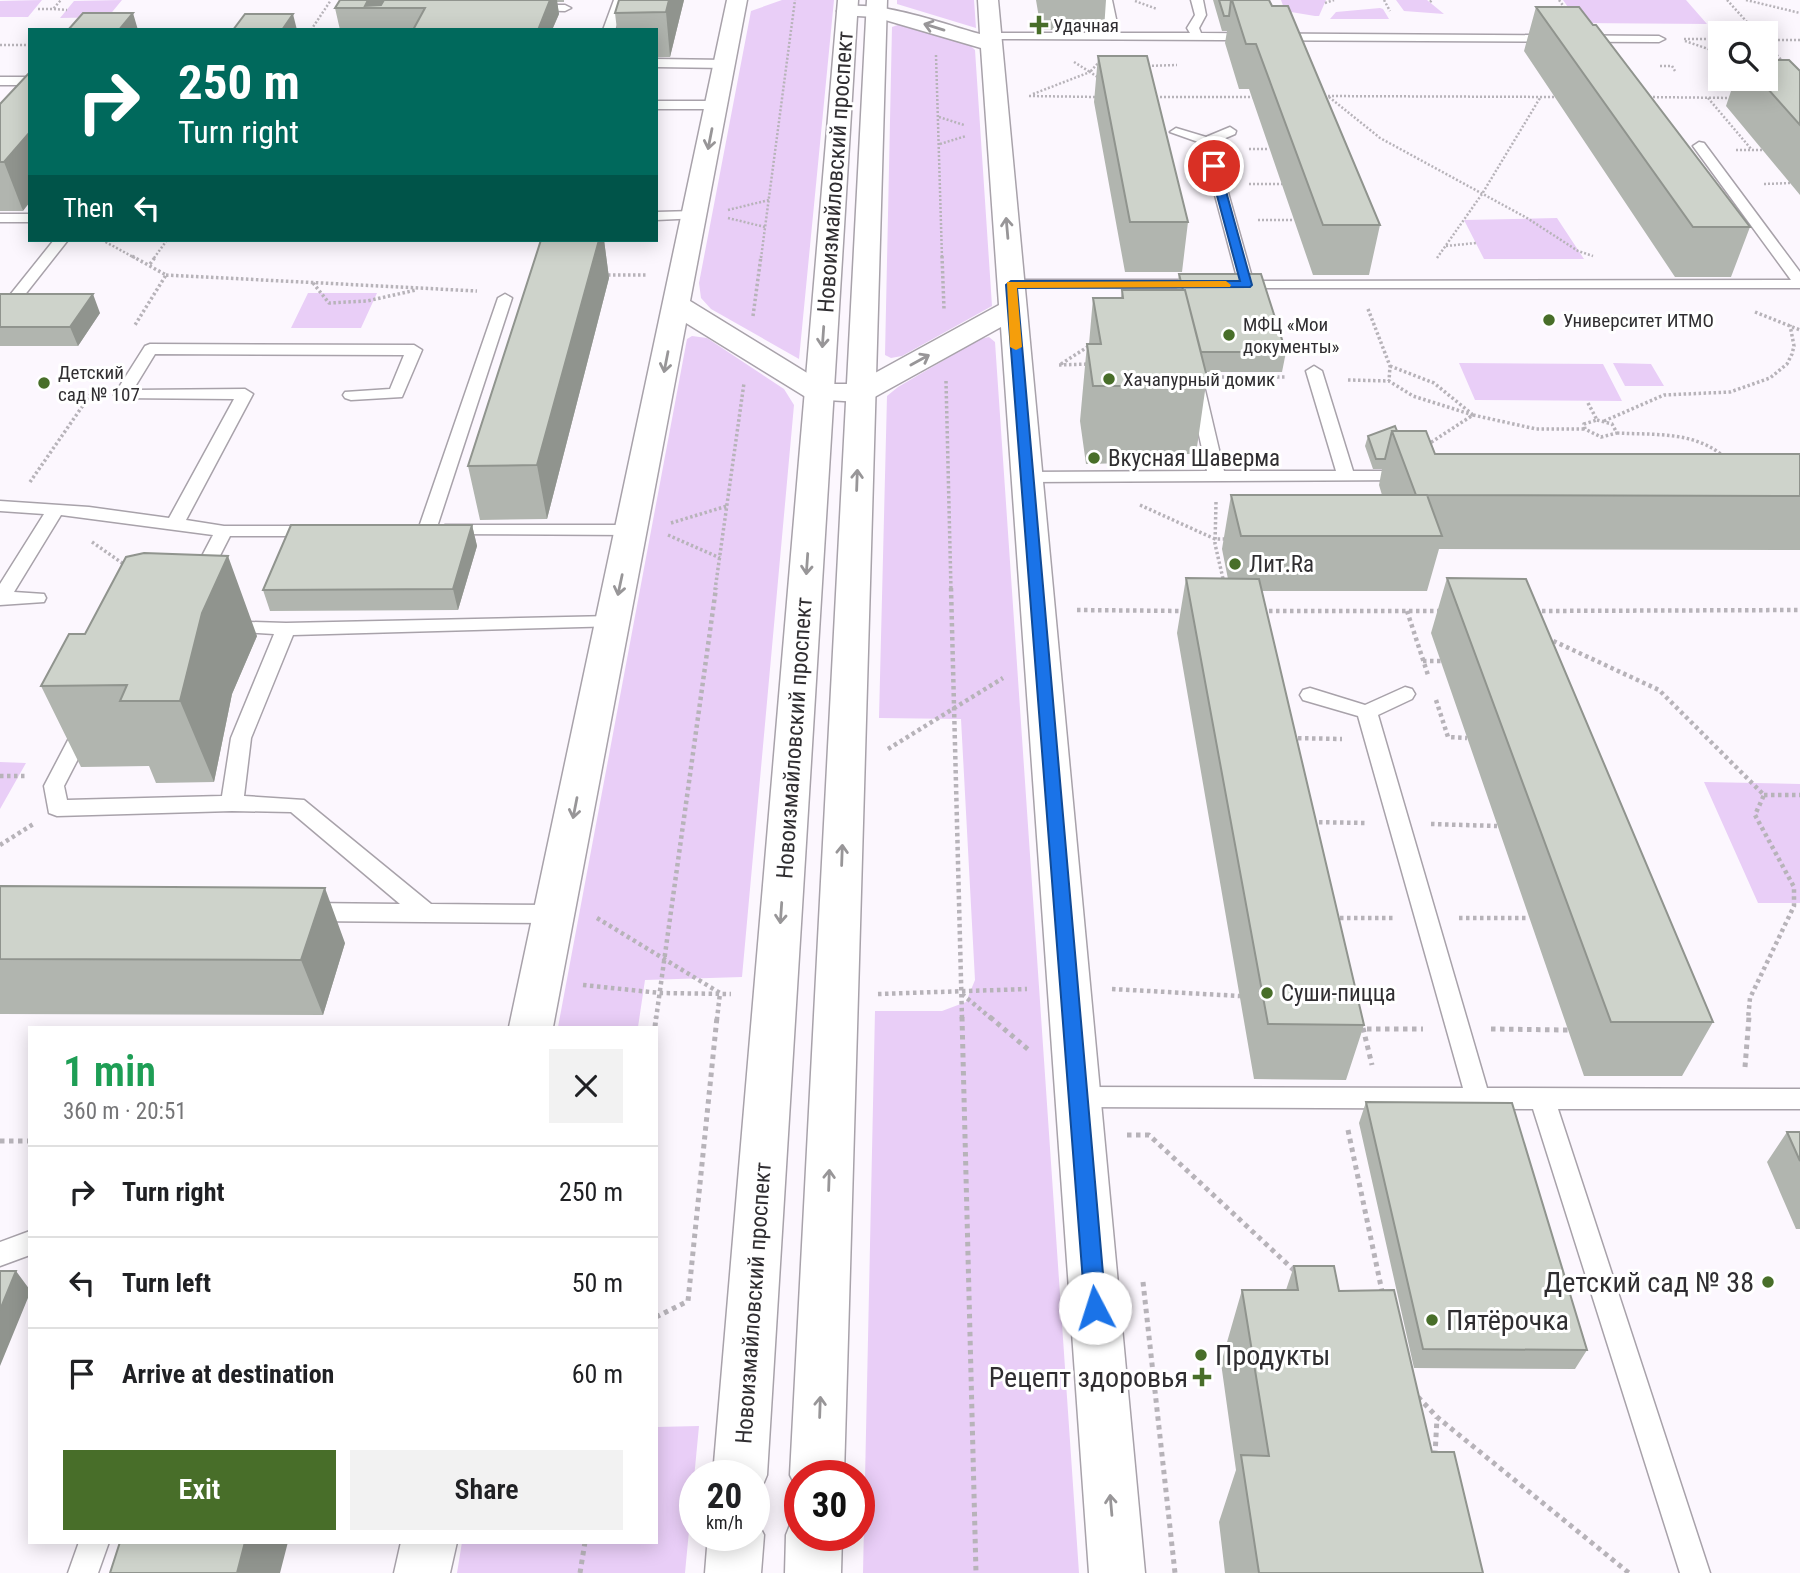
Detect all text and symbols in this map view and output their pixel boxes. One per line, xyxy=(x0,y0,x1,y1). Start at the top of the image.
place label: Удачная xyxy=(1053,14,1119,37)
marker: Удачная xyxy=(1031,17,1047,33)
one-way arrow xyxy=(923,19,945,32)
map controls xyxy=(1708,21,1778,91)
button: search xyxy=(1708,21,1778,91)
street label: Новоизмайловский проспект xyxy=(812,30,859,314)
text: 250 m xyxy=(178,54,300,111)
icon: right xyxy=(63,56,154,147)
text: Turn right xyxy=(178,113,299,151)
one-way arrow xyxy=(703,127,717,150)
pin xyxy=(1184,136,1244,196)
icon: arrive xyxy=(1195,147,1233,185)
icon: left xyxy=(128,189,166,227)
text: Then xyxy=(63,193,114,223)
one-way arrow xyxy=(1000,217,1013,240)
place label: Университет ИТМО xyxy=(1563,309,1714,332)
marker: Университет ИТМО xyxy=(1541,312,1557,328)
place label: МФЦ «Мои документы» xyxy=(1243,313,1340,358)
one-way arrow xyxy=(816,325,829,348)
marker: МФЦ «Мои документы» xyxy=(1221,327,1237,343)
one-way arrow xyxy=(658,350,672,373)
one-way arrow xyxy=(910,353,930,367)
place label: Детский сад № 107 xyxy=(58,361,140,406)
place label: Хачапурный домик xyxy=(1123,368,1275,391)
marker: Хачапурный домик xyxy=(1101,371,1117,387)
marker: Детский сад № 107 xyxy=(36,375,52,391)
place label: Вкусная Шаверма xyxy=(1108,445,1280,472)
marker: Вкусная Шаверма xyxy=(1086,450,1102,466)
one-way arrow xyxy=(851,469,864,492)
place label: Лит.Ra xyxy=(1249,551,1314,578)
one-way arrow xyxy=(800,552,813,575)
marker: Лит.Ra xyxy=(1227,556,1243,572)
one-way arrow xyxy=(612,573,626,596)
street label: Новоизмайловский проспект xyxy=(771,596,818,880)
one-way arrow xyxy=(568,796,581,819)
one-way arrow xyxy=(835,843,848,866)
one-way arrow xyxy=(774,901,787,924)
place label: Суши-пицца xyxy=(1281,980,1396,1007)
marker: Суши-пицца xyxy=(1259,985,1275,1001)
text: 1 min xyxy=(63,1047,156,1096)
button: close xyxy=(549,1049,623,1123)
text: 360 m · 20:51 xyxy=(63,1098,187,1125)
street label: Новоизмайловский проспект xyxy=(730,1161,777,1445)
one-way arrow xyxy=(822,1169,835,1192)
icon: right xyxy=(63,1173,101,1211)
text: Turn right xyxy=(122,1177,224,1207)
text: 250 m xyxy=(559,1177,623,1207)
icon: left xyxy=(63,1264,101,1302)
place label: Детский сад № 38 xyxy=(1544,1266,1754,1299)
text: Turn left xyxy=(122,1268,211,1298)
text: 50 m xyxy=(572,1268,623,1298)
position arrow xyxy=(1058,1271,1132,1345)
marker: Детский сад № 38 xyxy=(1760,1274,1776,1290)
place label: Пятёрочка xyxy=(1446,1304,1569,1337)
marker: Пятёрочка xyxy=(1424,1312,1440,1328)
place label: Продукты xyxy=(1215,1339,1330,1372)
marker: Продукты xyxy=(1193,1347,1209,1363)
icon: arrive xyxy=(63,1355,101,1393)
text: Arrive at destination xyxy=(122,1359,334,1389)
text: 60 m xyxy=(572,1359,623,1389)
place label: Рецепт здоровья xyxy=(989,1361,1188,1394)
marker: Рецепт здоровья xyxy=(1194,1369,1210,1385)
one-way arrow xyxy=(813,1396,826,1419)
button: Exit xyxy=(63,1450,336,1530)
button: Share xyxy=(350,1450,623,1530)
speed limit sign: 30 xyxy=(784,1460,875,1551)
text: 20 xyxy=(707,1476,742,1517)
one-way arrow xyxy=(1104,1494,1117,1517)
text: km/h xyxy=(706,1512,743,1533)

